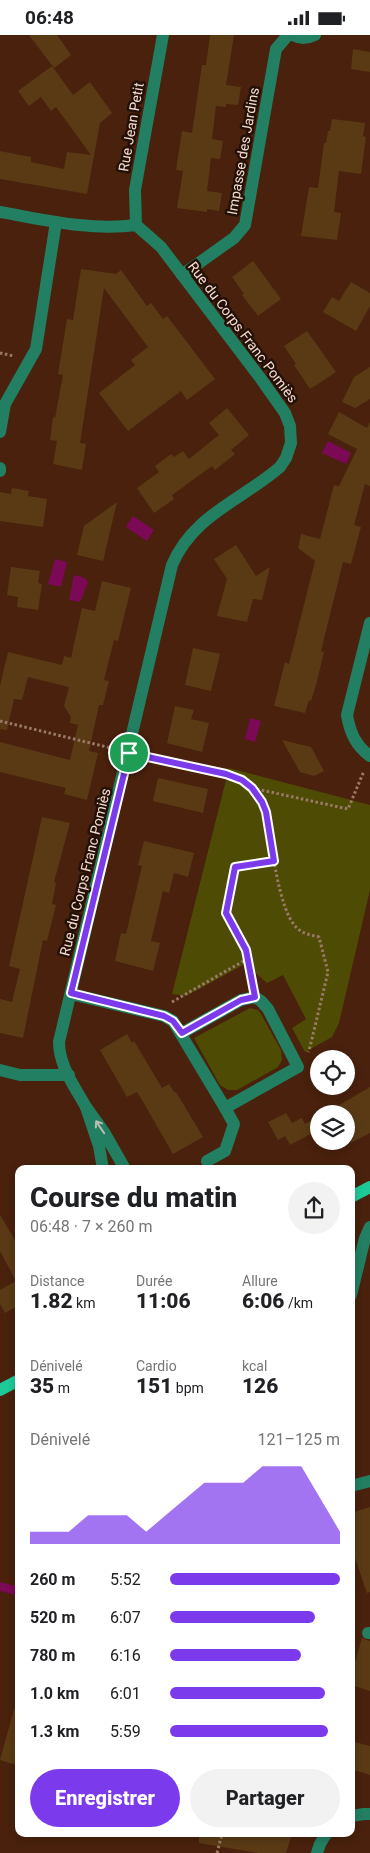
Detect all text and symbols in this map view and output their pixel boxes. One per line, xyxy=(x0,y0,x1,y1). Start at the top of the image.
text: 06:48 xyxy=(25,6,74,29)
street label: Rue Jean Petit xyxy=(115,81,147,173)
street label: Impasse des Jardins xyxy=(224,86,262,216)
street label: Rue du Corps Franc Pomiès xyxy=(185,259,301,405)
pin xyxy=(108,732,150,774)
icon: arrive xyxy=(115,739,143,767)
street label: Rue du Corps Franc Pomiès xyxy=(56,787,114,957)
map controls xyxy=(310,1050,355,1150)
button: locate xyxy=(310,1050,355,1095)
button: layers xyxy=(310,1105,355,1150)
one-way arrow xyxy=(95,1120,105,1134)
text: Course du matin xyxy=(30,1181,237,1214)
button: share xyxy=(288,1182,340,1234)
text: 06:48 · 7 × 260 m xyxy=(30,1217,152,1236)
text: Distance xyxy=(30,1273,85,1289)
text: Durée xyxy=(136,1273,172,1289)
text: Allure xyxy=(242,1273,278,1289)
text: 1.82 xyxy=(30,1289,73,1313)
text: 11:06 xyxy=(136,1289,191,1313)
text: 6:06 xyxy=(242,1289,284,1313)
text: km xyxy=(73,1295,95,1311)
text: /km xyxy=(284,1295,313,1311)
text: Dénivelé xyxy=(30,1358,83,1374)
text: Cardio xyxy=(136,1358,177,1374)
text: kcal xyxy=(242,1358,267,1374)
text: 35 xyxy=(30,1374,54,1398)
text: 151 xyxy=(136,1374,172,1398)
text: 126 xyxy=(242,1374,278,1398)
text: m xyxy=(54,1380,70,1396)
text: bpm xyxy=(172,1380,204,1396)
text: Dénivelé xyxy=(30,1430,90,1449)
text: 121–125 m xyxy=(258,1430,340,1449)
text: 260 m xyxy=(30,1570,75,1589)
text: 5:52 xyxy=(110,1570,141,1589)
text: 520 m xyxy=(30,1608,75,1627)
text: 6:07 xyxy=(110,1608,141,1627)
text: 780 m xyxy=(30,1646,75,1665)
text: 6:16 xyxy=(110,1646,141,1665)
text: 1.0 km xyxy=(30,1684,79,1703)
text: 6:01 xyxy=(110,1684,141,1703)
text: 1.3 km xyxy=(30,1722,79,1741)
text: 5:59 xyxy=(110,1722,141,1741)
button: Enregistrer xyxy=(30,1769,180,1827)
button: Partager xyxy=(190,1769,340,1827)

